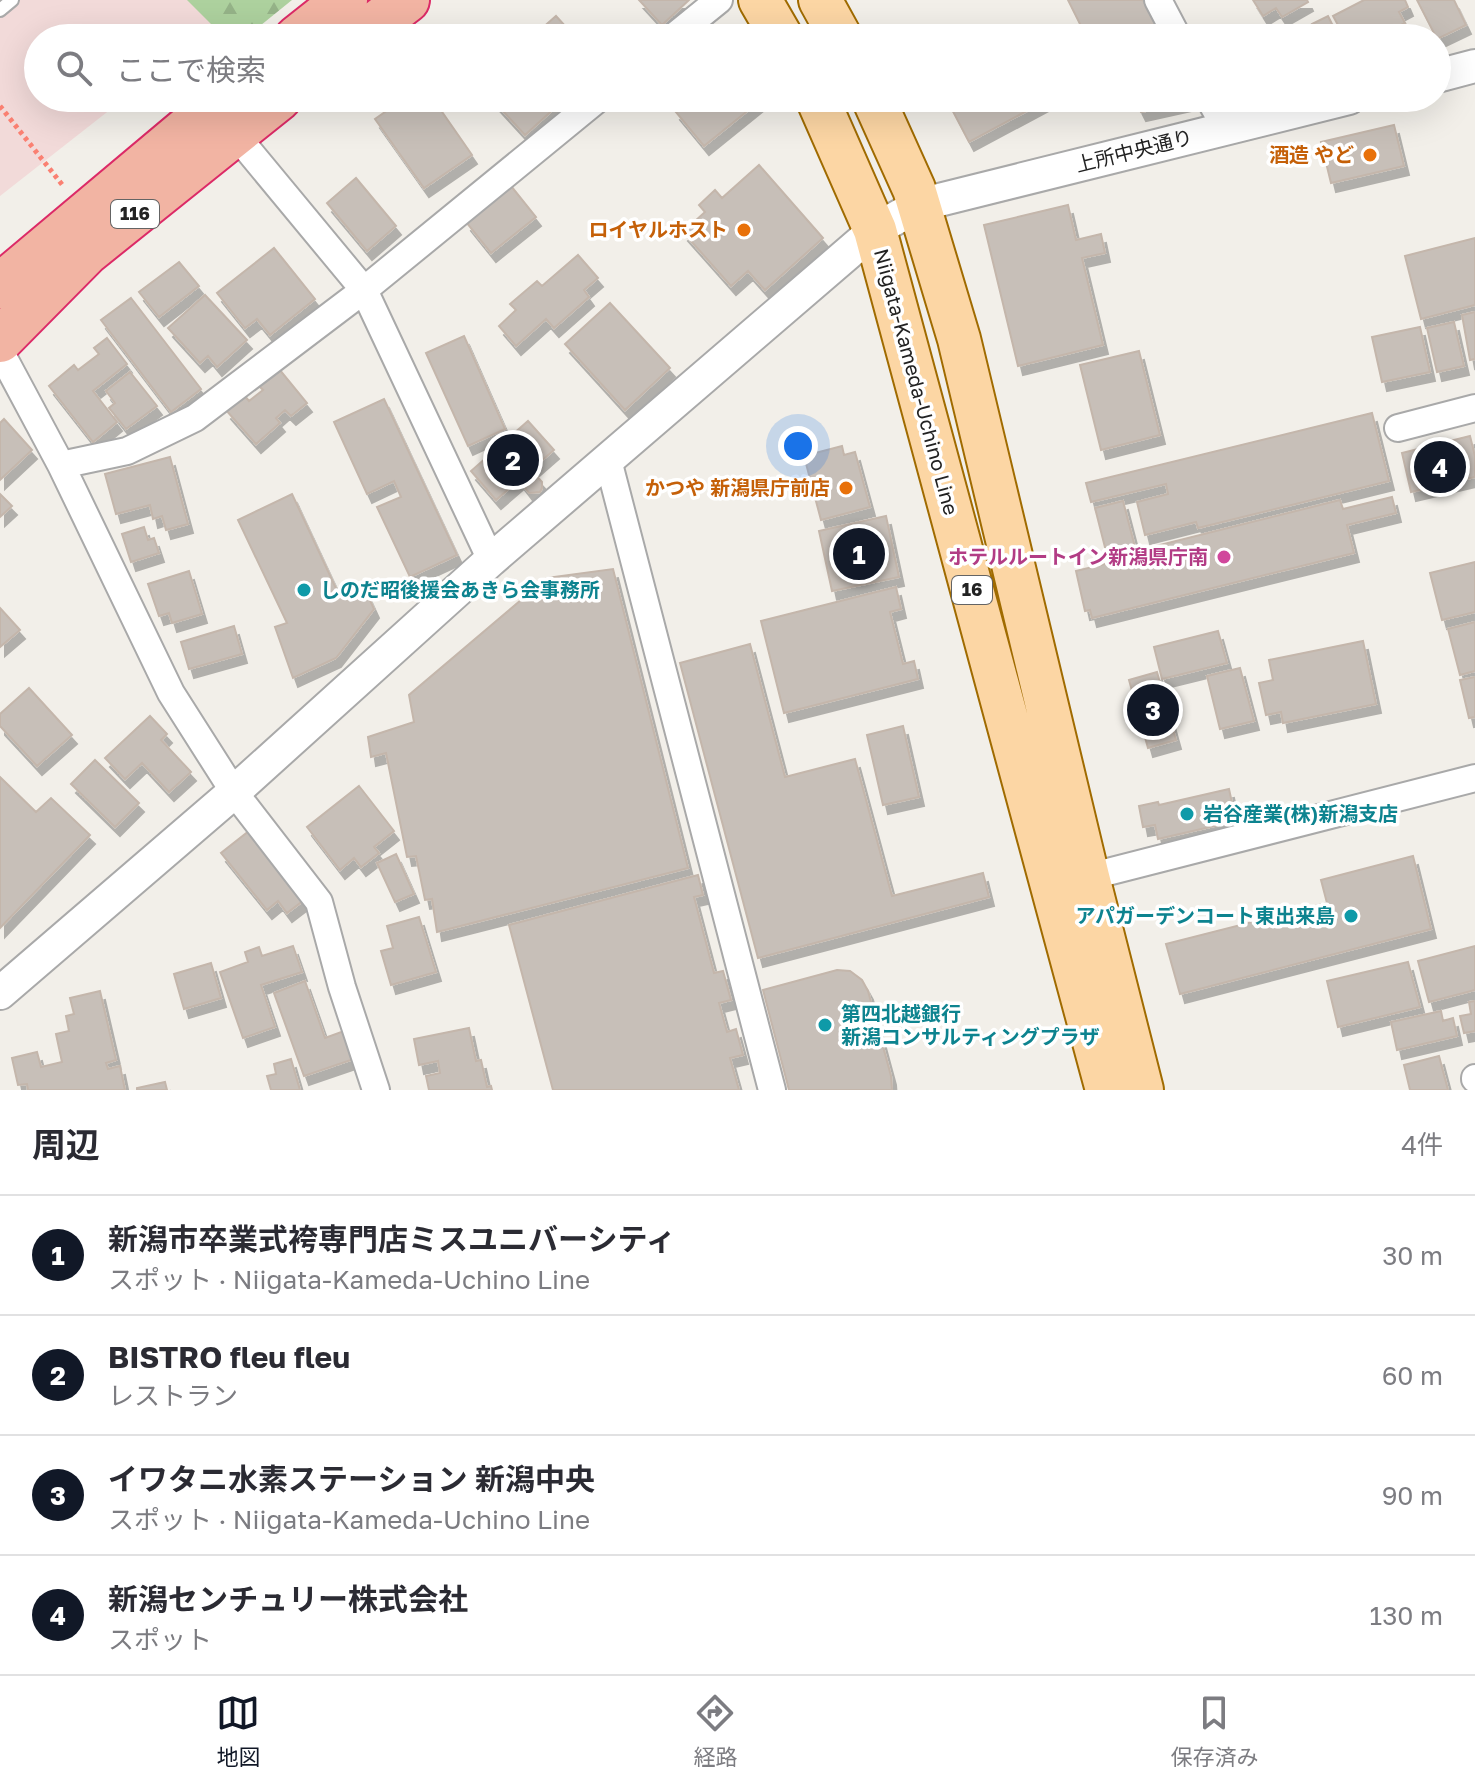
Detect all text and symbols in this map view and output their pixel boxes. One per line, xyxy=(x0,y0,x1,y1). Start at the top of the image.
search box xyxy=(24,24,1451,112)
icon: search xyxy=(52,46,96,90)
text: ここで検索 xyxy=(116,52,266,88)
street label: 上所中央通り xyxy=(1073,124,1195,176)
place label: 酒造 やど xyxy=(1269,142,1354,166)
marker: 酒造 やど xyxy=(1361,146,1379,164)
road number: 116 xyxy=(111,200,159,228)
place label: ロイヤルホスト xyxy=(589,217,728,241)
marker: ロイヤルホスト xyxy=(735,221,753,239)
street label: Niigata-Kameda-Uchino Line xyxy=(870,246,964,518)
your location xyxy=(778,426,818,466)
pin: 2 xyxy=(487,430,539,490)
pin: 4 xyxy=(1414,437,1466,497)
place label: かつや 新潟県庁前店 xyxy=(645,475,830,499)
marker: かつや 新潟県庁前店 xyxy=(837,479,855,497)
pin: 1 xyxy=(833,524,885,584)
place label: ホテルルートイン新潟県庁南 xyxy=(948,544,1208,568)
marker: ホテルルートイン新潟県庁南 xyxy=(1215,548,1233,566)
road number: 16 xyxy=(952,576,992,604)
place label: しのだ昭後援会あきら会事務所 xyxy=(320,577,600,601)
marker: しのだ昭後援会あきら会事務所 xyxy=(295,581,313,599)
pin: 3 xyxy=(1127,680,1179,740)
place label: 岩谷産業(株)新潟支店 xyxy=(1203,801,1398,825)
marker: 岩谷産業(株)新潟支店 xyxy=(1178,805,1196,823)
place label: アパガーデンコート東出来島 xyxy=(1075,903,1335,927)
marker: アパガーデンコート東出来島 xyxy=(1342,907,1360,925)
place label: 第四北越銀行 新潟コンサルティングプラザ xyxy=(841,1001,1100,1048)
marker: 第四北越銀行 新潟コンサルティングプラザ xyxy=(816,1016,834,1034)
text: 周辺 xyxy=(32,1124,100,1164)
text: 4件 xyxy=(1401,1129,1443,1160)
text: 新潟市卒業式袴専門店ミスユニバーシティ xyxy=(108,1221,676,1257)
text: 1 xyxy=(51,1240,65,1271)
text: 30 m xyxy=(1382,1240,1443,1271)
text: スポット · Niigata-Kameda-Uchino Line xyxy=(108,1264,590,1295)
text: BISTRO fleu fleu xyxy=(108,1339,350,1375)
text: 2 xyxy=(50,1360,66,1391)
text: 60 m xyxy=(1382,1360,1443,1391)
text: レストラン xyxy=(108,1380,238,1411)
text: イワタニ水素ステーション 新潟中央 xyxy=(108,1461,595,1497)
text: 3 xyxy=(50,1480,66,1511)
text: 90 m xyxy=(1382,1480,1443,1511)
text: スポット · Niigata-Kameda-Uchino Line xyxy=(108,1504,590,1535)
text: 新潟センチュリー株式会社 xyxy=(108,1581,468,1617)
text: 4 xyxy=(50,1600,66,1631)
text: 130 m xyxy=(1370,1600,1443,1631)
text: スポット xyxy=(108,1624,212,1655)
tab: 地図 xyxy=(216,1691,261,1771)
tab: 経路 xyxy=(693,1691,738,1771)
tab: 保存済み xyxy=(1170,1691,1259,1771)

